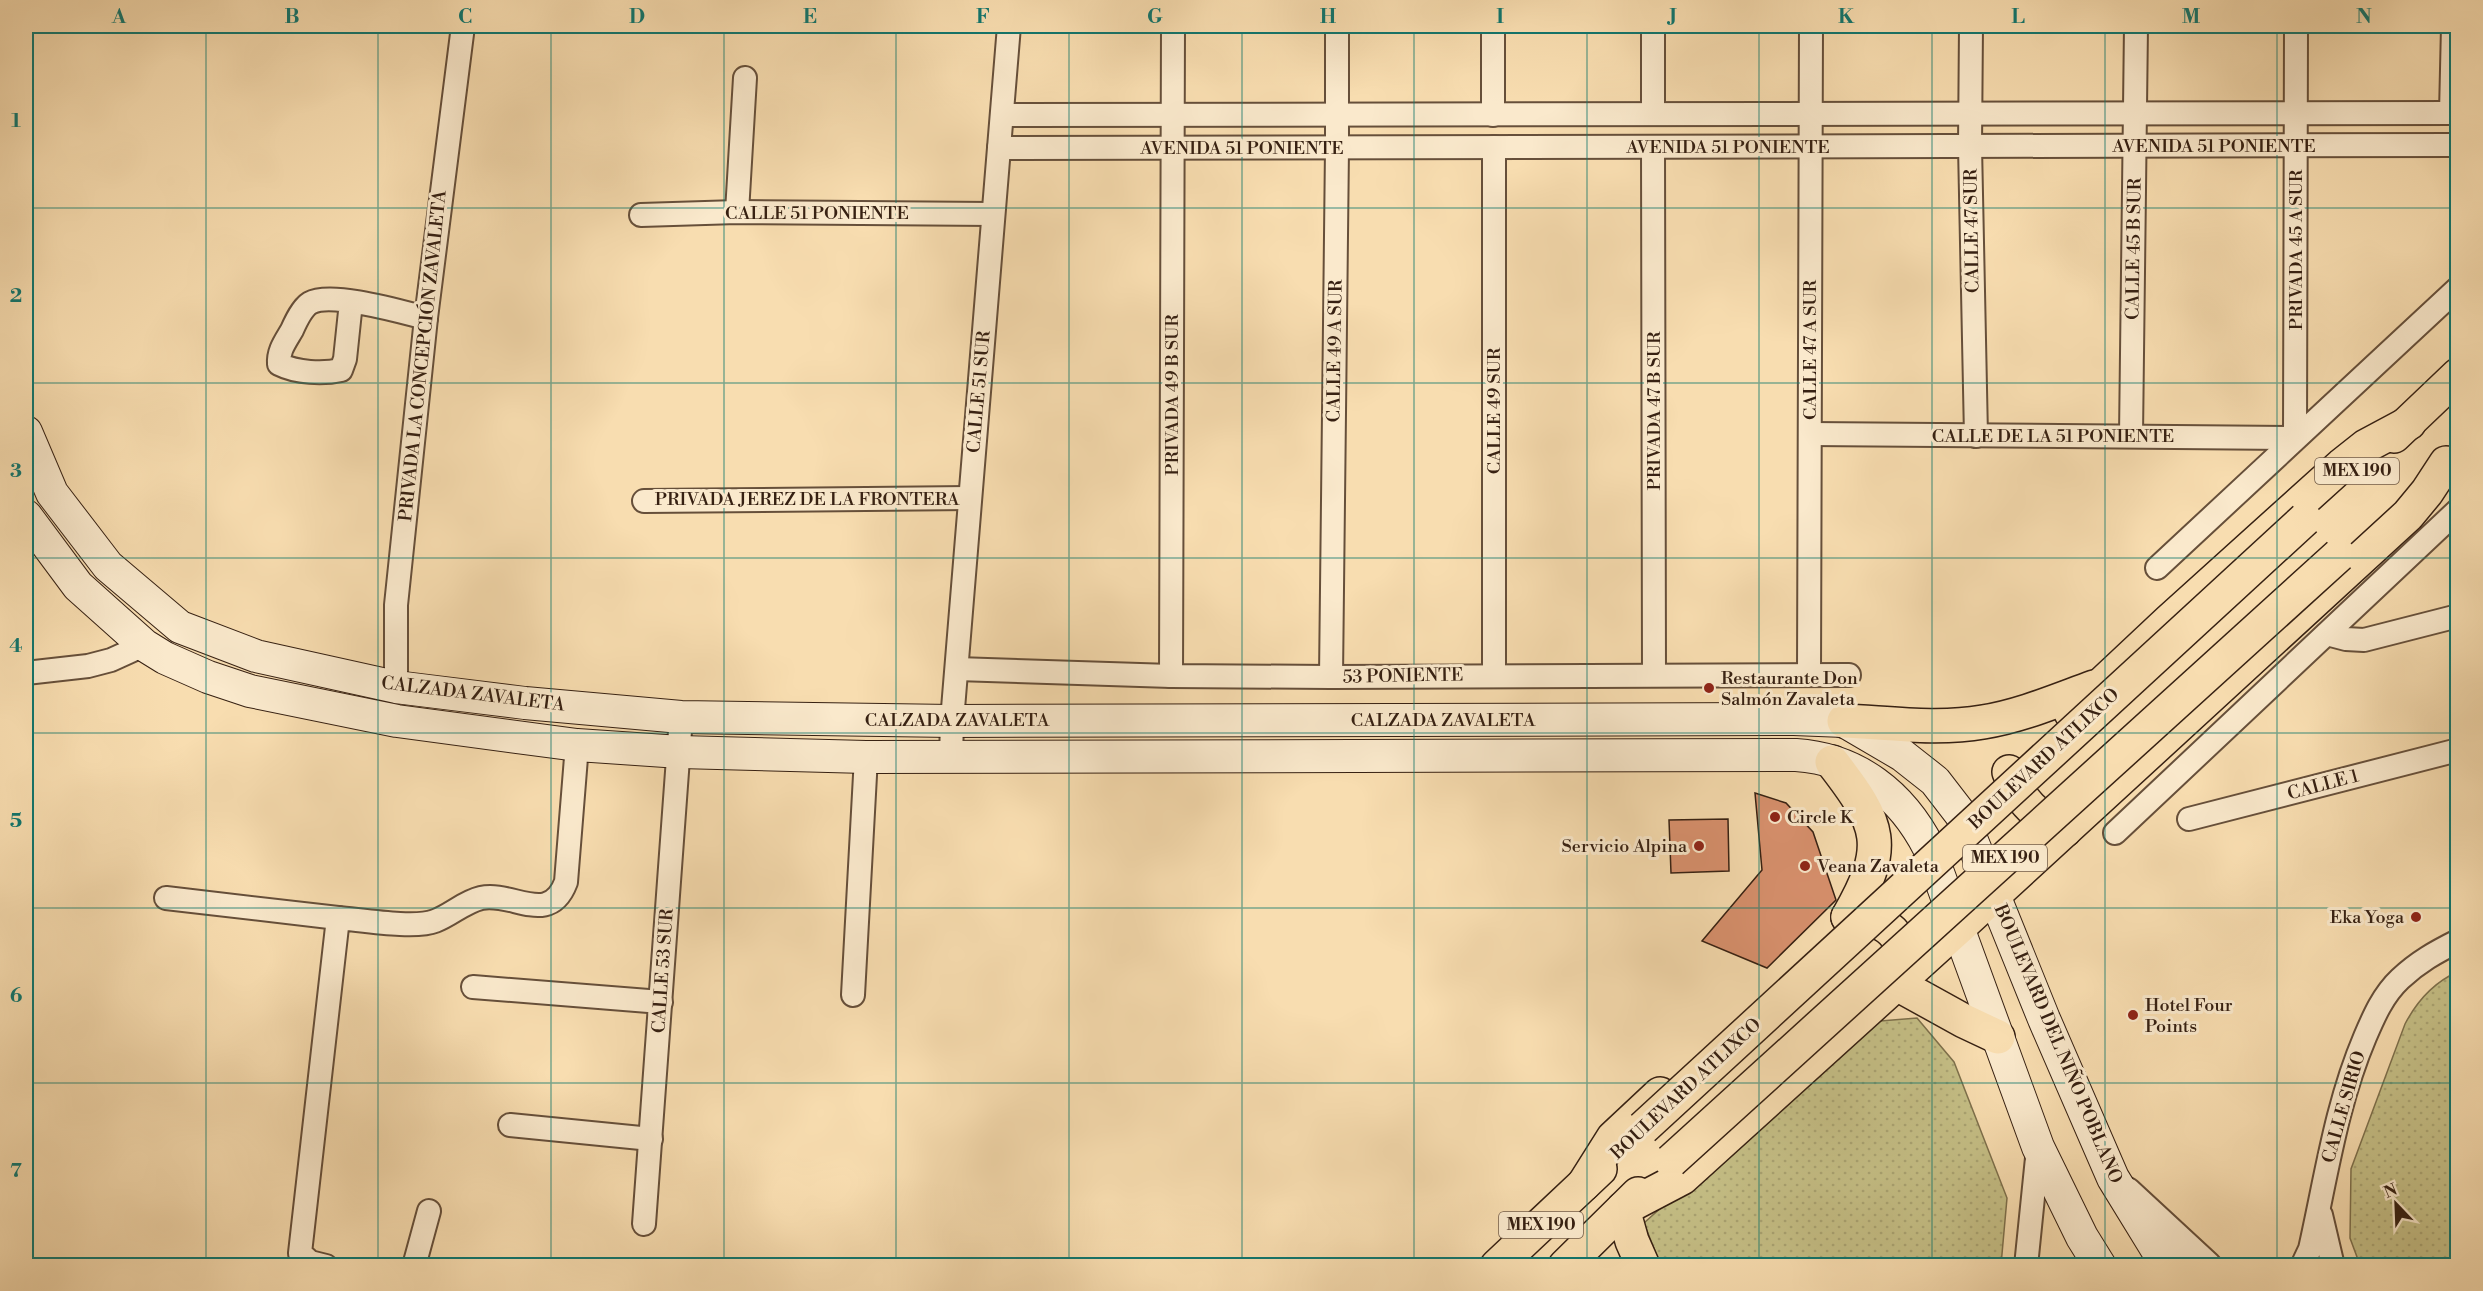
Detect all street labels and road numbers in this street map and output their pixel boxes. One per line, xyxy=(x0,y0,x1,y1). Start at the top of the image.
street label: AVENIDA 51 PONIENTE xyxy=(2111,135,2316,158)
street label: AVENIDA 51 PONIENTE xyxy=(1625,136,1830,159)
street label: AVENIDA 51 PONIENTE xyxy=(1139,137,1344,160)
street label: CALLE 47 SUR xyxy=(1959,168,1985,293)
street label: PRIVADA 45 A SUR xyxy=(2285,169,2308,330)
street label: CALLE 45 B SUR xyxy=(2121,177,2147,320)
street label: PRIVADA LA CONCEPCIÓN ZAVALETA xyxy=(394,189,452,523)
street label: CALLE 51 PONIENTE xyxy=(725,202,909,225)
street label: CALLE 49 A SUR xyxy=(1322,279,1348,423)
street label: CALLE 47 A SUR xyxy=(1799,279,1822,420)
street label: PRIVADA 49 B SUR xyxy=(1161,314,1184,476)
street label: CALLE 51 SUR xyxy=(962,329,996,454)
street label: PRIVADA 47 B SUR xyxy=(1643,331,1666,491)
street label: CALLE 49 SUR xyxy=(1483,347,1506,474)
street label: CALLE DE LA 51 PONIENTE xyxy=(1932,425,2174,448)
road number: MEX 190 xyxy=(2315,458,2399,484)
street label: PRIVADA JEREZ DE LA FRONTERA xyxy=(655,488,960,511)
street label: 53 PONIENTE xyxy=(1342,663,1464,689)
street label: CALZADA ZAVALETA xyxy=(380,671,567,717)
street label: BOULEVARD ATLIXCO xyxy=(1963,683,2124,835)
street label: CALZADA ZAVALETA xyxy=(865,709,1050,732)
street label: CALZADA ZAVALETA xyxy=(1351,709,1536,732)
street label: CALLE 1 xyxy=(2285,764,2361,806)
road number: MEX 190 xyxy=(1963,845,2047,871)
street label: BOULEVARD DEL NIÑO POBLANO xyxy=(1988,900,2128,1187)
street label: CALLE 53 SUR xyxy=(647,907,679,1034)
street label: BOULEVARD ATLIXCO xyxy=(1605,1013,1766,1165)
street label: CALLE SIRIO xyxy=(2317,1048,2371,1166)
road number: MEX 190 xyxy=(1499,1212,1583,1238)

